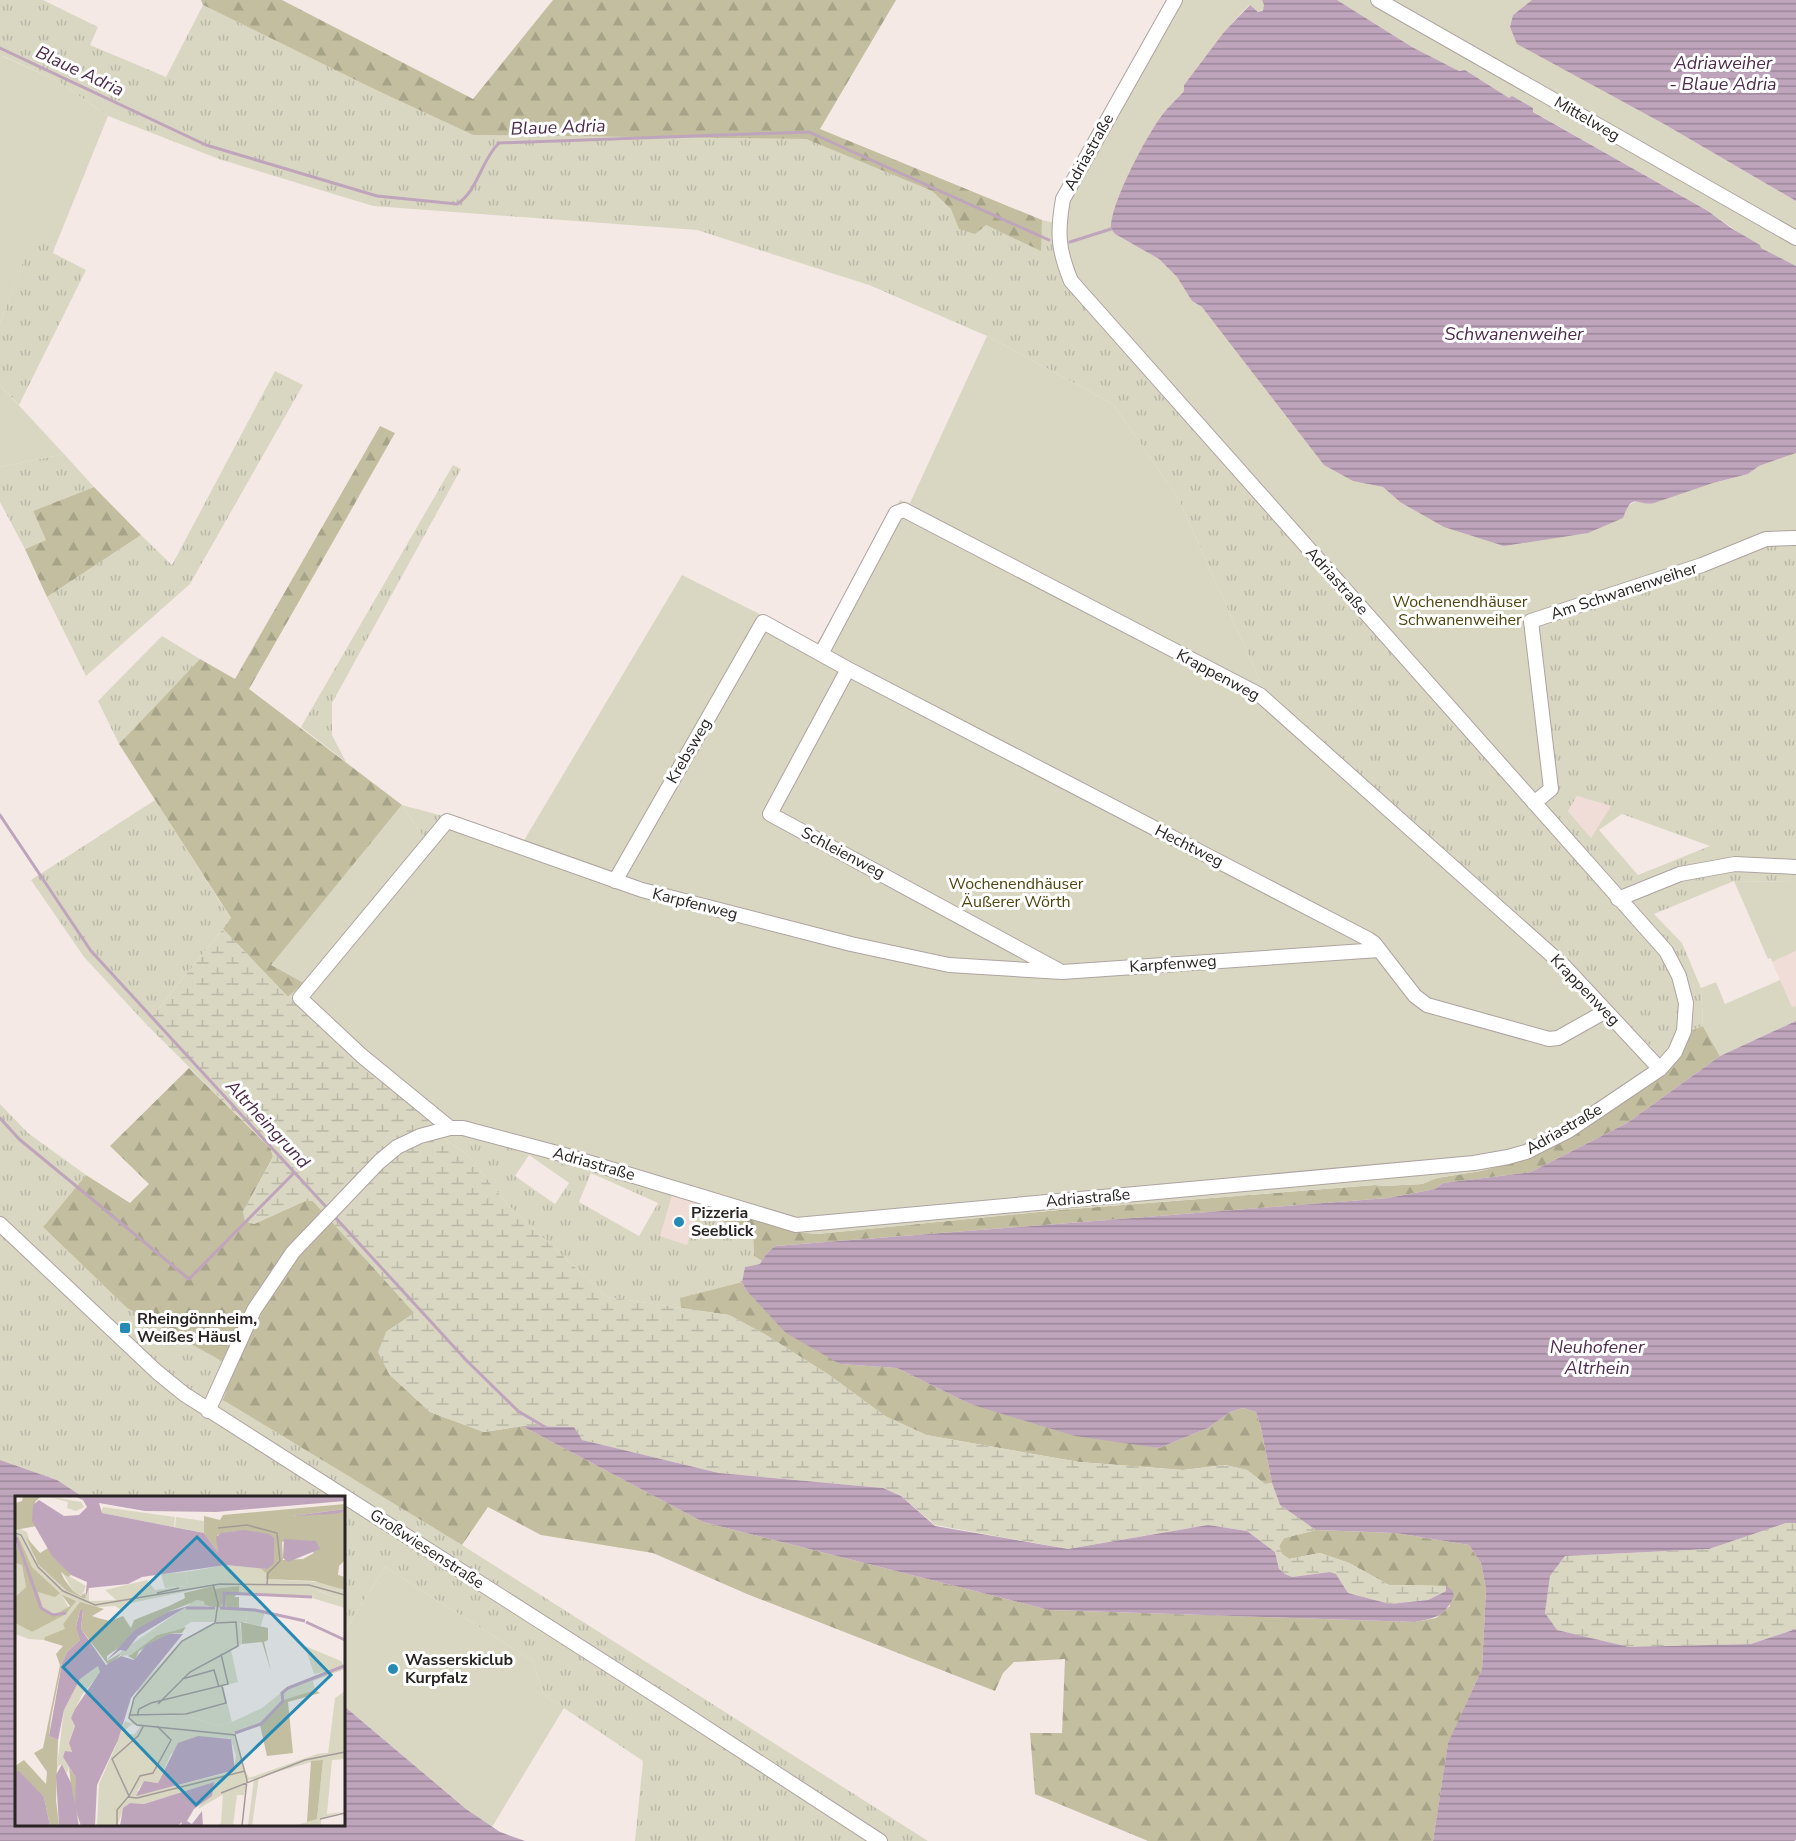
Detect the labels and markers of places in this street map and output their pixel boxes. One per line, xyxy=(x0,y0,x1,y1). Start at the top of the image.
place label: Pizzeria Seeblick xyxy=(691,1202,754,1242)
marker: Pizzeria Seeblick xyxy=(672,1215,686,1229)
place label: Rheingönnheim, Weißes Häusl xyxy=(137,1308,257,1348)
marker: Rheingönnheim, Weißes Häusl xyxy=(118,1321,132,1335)
place label: Wasserskiclub Kurpfalz xyxy=(405,1649,513,1689)
marker: Wasserskiclub Kurpfalz xyxy=(386,1662,400,1676)

